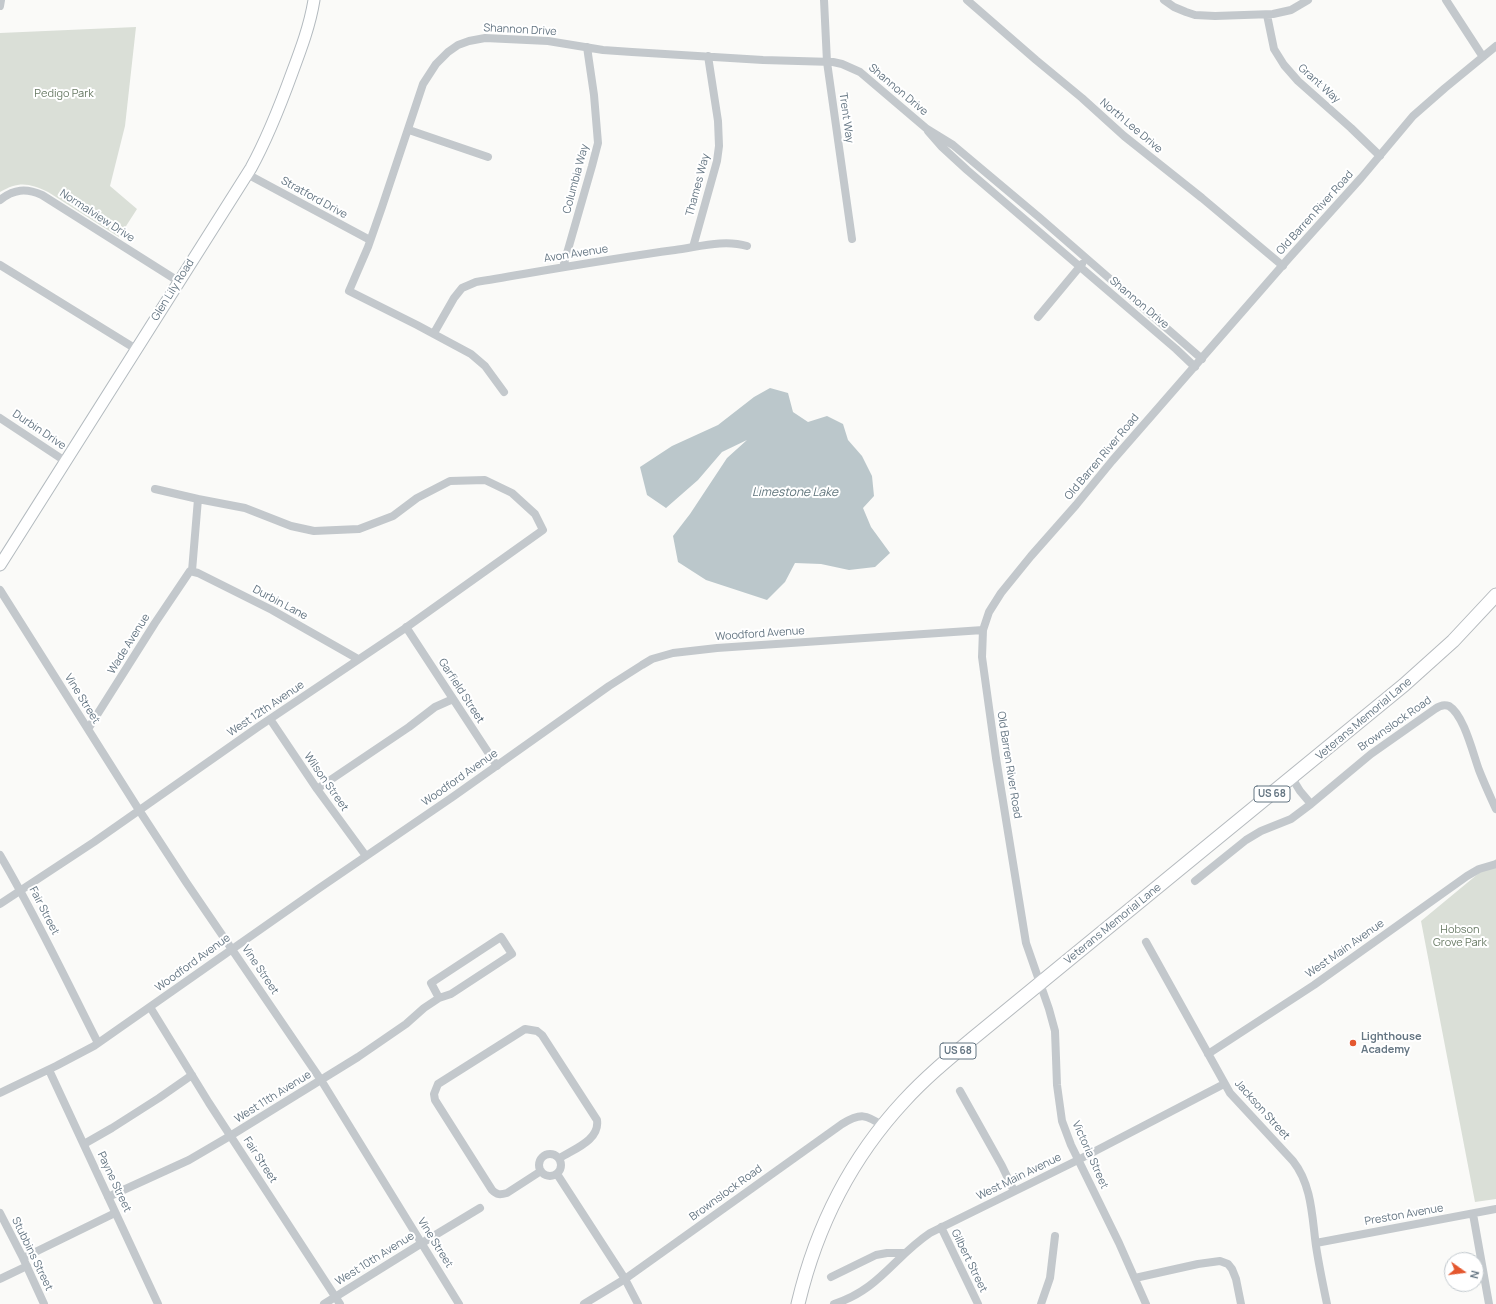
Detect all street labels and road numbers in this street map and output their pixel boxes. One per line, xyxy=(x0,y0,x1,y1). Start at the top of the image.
street label: Shannon Drive xyxy=(483,21,557,39)
street label: Shannon Drive xyxy=(866,61,930,119)
street label: Grant Way xyxy=(1295,62,1343,106)
street label: Trent Way xyxy=(836,92,856,144)
street label: North Lee Drive xyxy=(1097,96,1165,156)
street label: Columbia Way xyxy=(560,143,592,215)
street label: Thames Way xyxy=(683,152,713,218)
street label: Old Barren River Road xyxy=(1274,168,1356,258)
street label: Stratford Drive xyxy=(278,174,350,222)
street label: Normalview Drive xyxy=(57,187,137,245)
street label: Avon Avenue xyxy=(543,242,609,266)
street label: Glen Lily Road xyxy=(149,257,197,323)
street label: Shannon Drive xyxy=(1107,274,1171,332)
street label: Durbin Drive xyxy=(10,407,68,453)
street label: Old Barren River Road xyxy=(1062,411,1142,503)
street label: Durbin Lane xyxy=(250,583,310,623)
street label: Wade Avenue xyxy=(105,611,153,677)
street label: Woodford Avenue xyxy=(715,624,805,644)
street label: Garfield Street xyxy=(435,656,487,726)
street label: Vine Street xyxy=(61,672,103,726)
street label: Veterans Memorial Lane xyxy=(1314,675,1414,763)
street label: West 12th Avenue xyxy=(225,678,307,740)
street label: Brownslock Road xyxy=(1356,694,1434,754)
street label: Old Barren River Road xyxy=(994,710,1024,820)
street label: Woodford Avenue xyxy=(420,747,500,809)
street label: Wilson Street xyxy=(301,750,351,814)
road number: US 68 xyxy=(1254,786,1290,802)
street label: Veterans Memorial Lane xyxy=(1062,881,1164,967)
street label: Fair Street xyxy=(26,885,62,937)
street label: West Main Avenue xyxy=(1303,917,1387,981)
street label: Woodford Avenue xyxy=(153,931,233,995)
street label: Vine Street xyxy=(239,943,281,997)
road number: US 68 xyxy=(940,1043,976,1059)
street label: West 11th Avenue xyxy=(232,1068,314,1126)
street label: Jackson Street xyxy=(1232,1077,1292,1143)
street label: Victoria Street xyxy=(1069,1119,1111,1191)
street label: Fair Street xyxy=(240,1134,280,1186)
street label: Payne Street xyxy=(94,1150,134,1214)
street label: West Main Avenue xyxy=(974,1151,1064,1203)
street label: Brownslock Road xyxy=(687,1162,765,1224)
street label: Preston Avenue xyxy=(1364,1202,1444,1228)
street label: Stubbins Street xyxy=(9,1215,55,1293)
street label: Vine Street xyxy=(414,1216,456,1270)
street label: Gilbert Street xyxy=(948,1227,990,1295)
street label: West 10th Avenue xyxy=(333,1229,417,1289)

